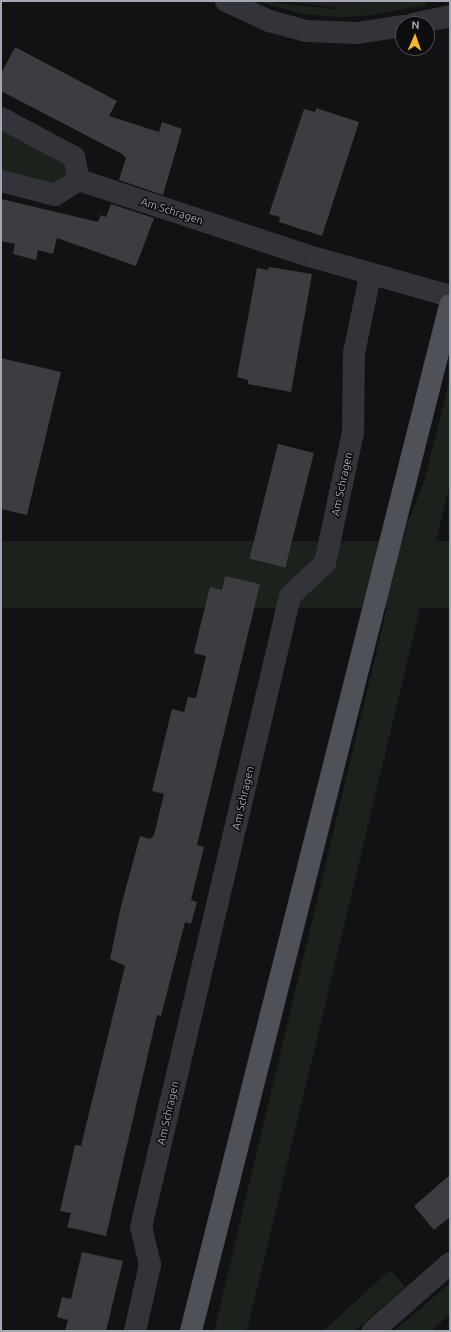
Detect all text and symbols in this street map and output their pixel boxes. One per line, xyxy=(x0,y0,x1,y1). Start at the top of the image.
north arrow xyxy=(395,16,435,56)
text: N xyxy=(411,19,420,31)
street label: Am Schragen xyxy=(139,195,205,227)
street label: Am Schragen xyxy=(329,451,355,517)
street label: Am Schragen xyxy=(229,765,257,831)
street label: Am Schragen xyxy=(154,1080,182,1146)

